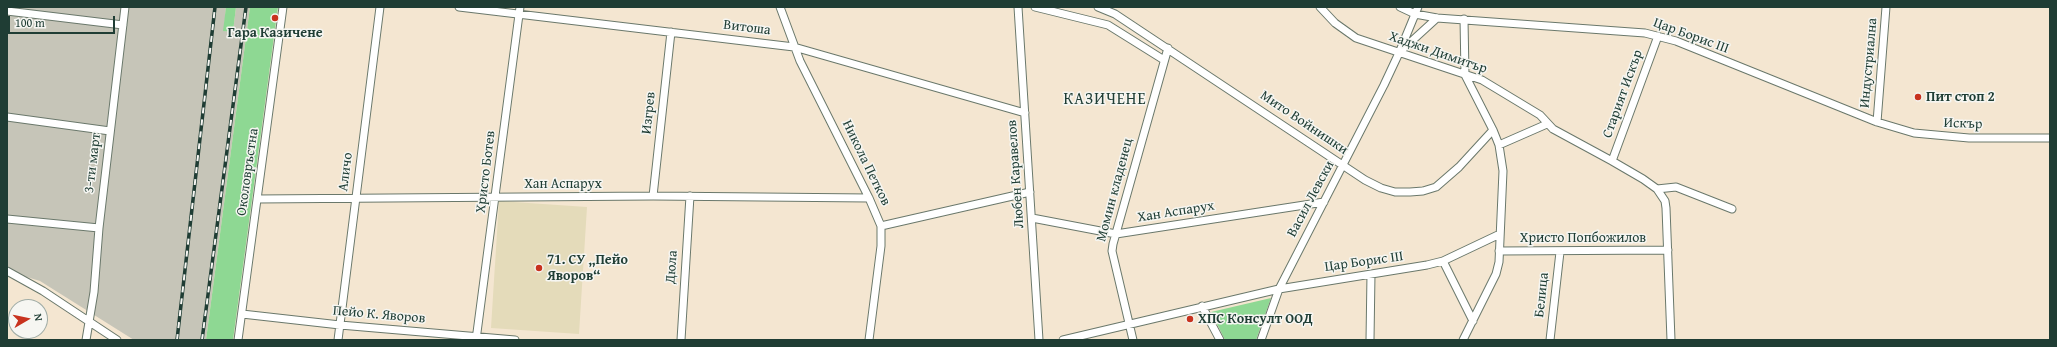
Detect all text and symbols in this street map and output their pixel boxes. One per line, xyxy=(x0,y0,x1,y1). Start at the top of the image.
scale bar xyxy=(10,8,117,34)
marker: Гара Казичене xyxy=(270,13,280,23)
text: 100 m xyxy=(15,14,45,31)
street label: Цар Борис III xyxy=(1651,15,1731,57)
street label: Витоша xyxy=(722,17,772,39)
street label: Индустриална xyxy=(1857,17,1881,109)
place label: Гара Казичене xyxy=(227,25,323,41)
street label: Хаджи Димитър xyxy=(1387,28,1489,78)
street label: Старият Искър xyxy=(1599,48,1647,140)
street label: Мито Войнишки xyxy=(1257,87,1351,159)
place label: Пит стоп 2 xyxy=(1926,89,1995,105)
district label: КАЗИЧЕНЕ xyxy=(1063,90,1147,110)
street label: Изгрев xyxy=(638,91,660,135)
marker: Пит стоп 2 xyxy=(1913,92,1923,102)
street label: Искър xyxy=(1943,115,1983,133)
street label: Никола Петков xyxy=(838,117,894,209)
street label: Любен Каравелов xyxy=(1004,119,1028,229)
street label: Околовръстна xyxy=(234,127,262,217)
street label: Христо Ботев xyxy=(473,130,499,214)
street label: 3-ти март xyxy=(81,132,105,194)
street label: Момин кладенец xyxy=(1093,137,1137,243)
street label: Аличо xyxy=(335,152,357,192)
street label: Васил Левски xyxy=(1284,158,1338,240)
street label: Хан Аспарух xyxy=(524,176,602,192)
street label: Хан Аспарух xyxy=(1136,198,1216,226)
street label: Христо Попбожилов xyxy=(1520,230,1646,246)
street label: Цар Борис III xyxy=(1323,248,1405,276)
street label: Дюла xyxy=(662,250,682,284)
place label: 71. СУ „Пейо Яворов“ xyxy=(547,252,628,284)
marker: 71. СУ „Пейо Яворов“ xyxy=(534,263,544,273)
street label: Белица xyxy=(1531,272,1553,318)
north arrow xyxy=(8,299,48,339)
street label: Пейо К. Яворов xyxy=(332,303,426,327)
place label: ХПС Консулт ООД xyxy=(1198,311,1313,327)
text: N xyxy=(30,312,47,322)
marker: ХПС Консулт ООД xyxy=(1185,314,1195,324)

